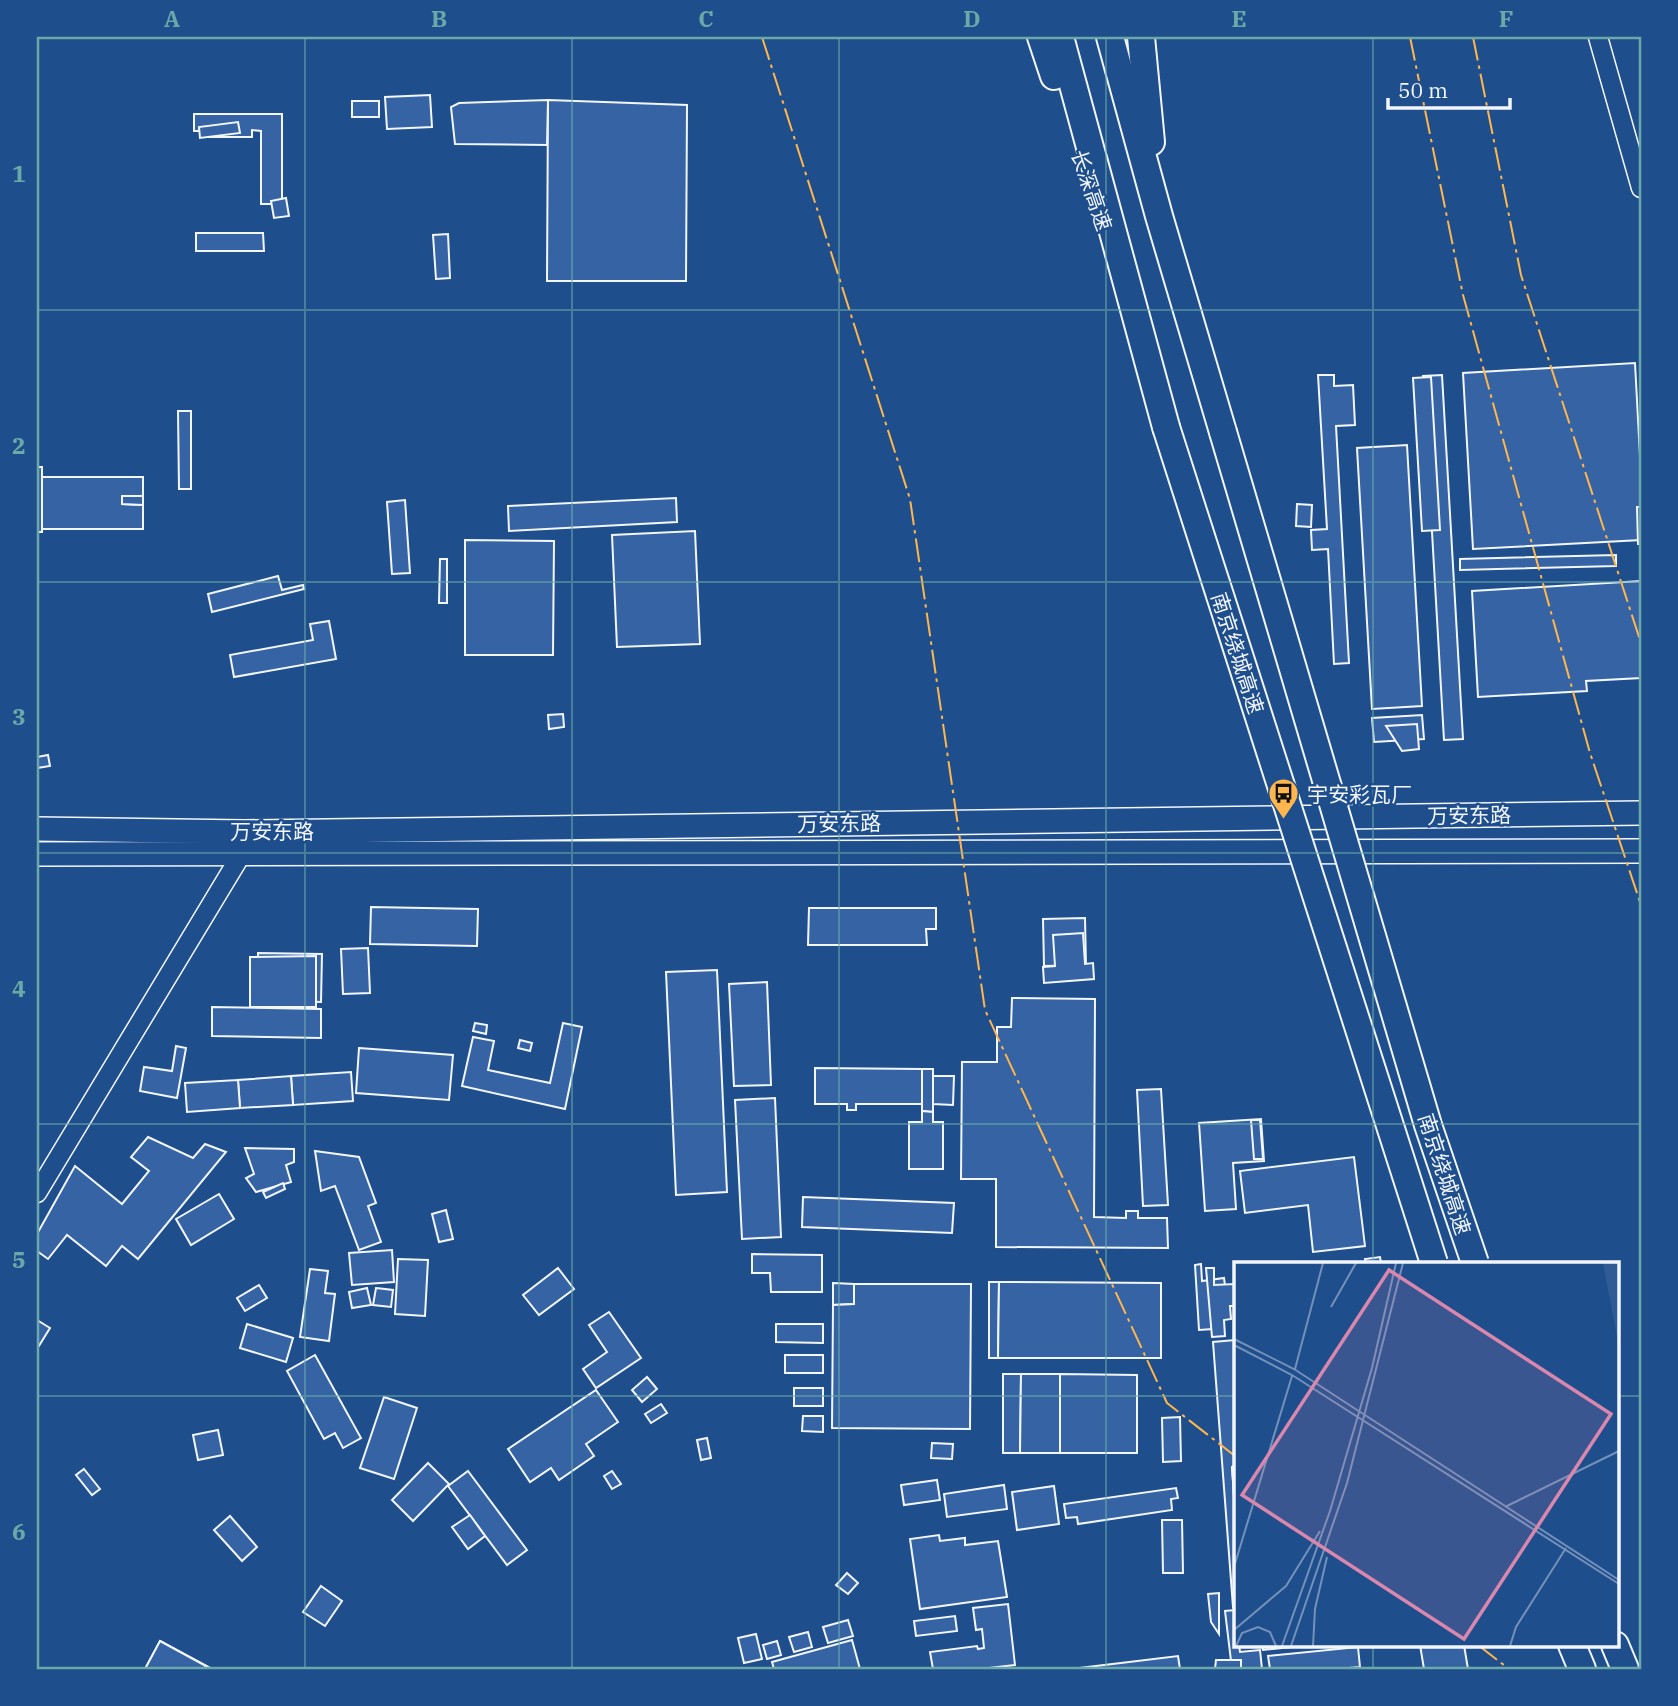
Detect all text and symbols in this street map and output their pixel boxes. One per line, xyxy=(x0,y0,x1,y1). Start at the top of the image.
text: A xyxy=(164,3,180,33)
text: B xyxy=(431,3,447,33)
text: C xyxy=(698,3,714,33)
text: D xyxy=(963,3,981,33)
text: E xyxy=(1231,3,1247,33)
text: F xyxy=(1499,3,1513,33)
scale bar xyxy=(1388,66,1510,110)
text: 50 m xyxy=(1398,76,1448,104)
street label: 长深高速 xyxy=(1065,146,1119,234)
text: 1 xyxy=(12,158,26,188)
text: 2 xyxy=(12,430,26,460)
street label: 南京绕城高速 xyxy=(1205,589,1271,717)
text: 3 xyxy=(12,701,26,731)
bus stop icon: 宇安彩瓦厂 xyxy=(1267,777,1301,821)
place label: 宇安彩瓦厂 xyxy=(1307,780,1412,808)
street label: 万安东路 xyxy=(1427,800,1511,830)
street label: 万安东路 xyxy=(797,808,881,838)
street label: 万安东路 xyxy=(230,817,314,845)
text: 4 xyxy=(12,973,26,1003)
street label: 南京绕城高速 xyxy=(1412,1110,1478,1238)
text: 5 xyxy=(12,1244,26,1274)
inset map xyxy=(1234,1262,1618,1646)
text: 6 xyxy=(12,1516,26,1546)

